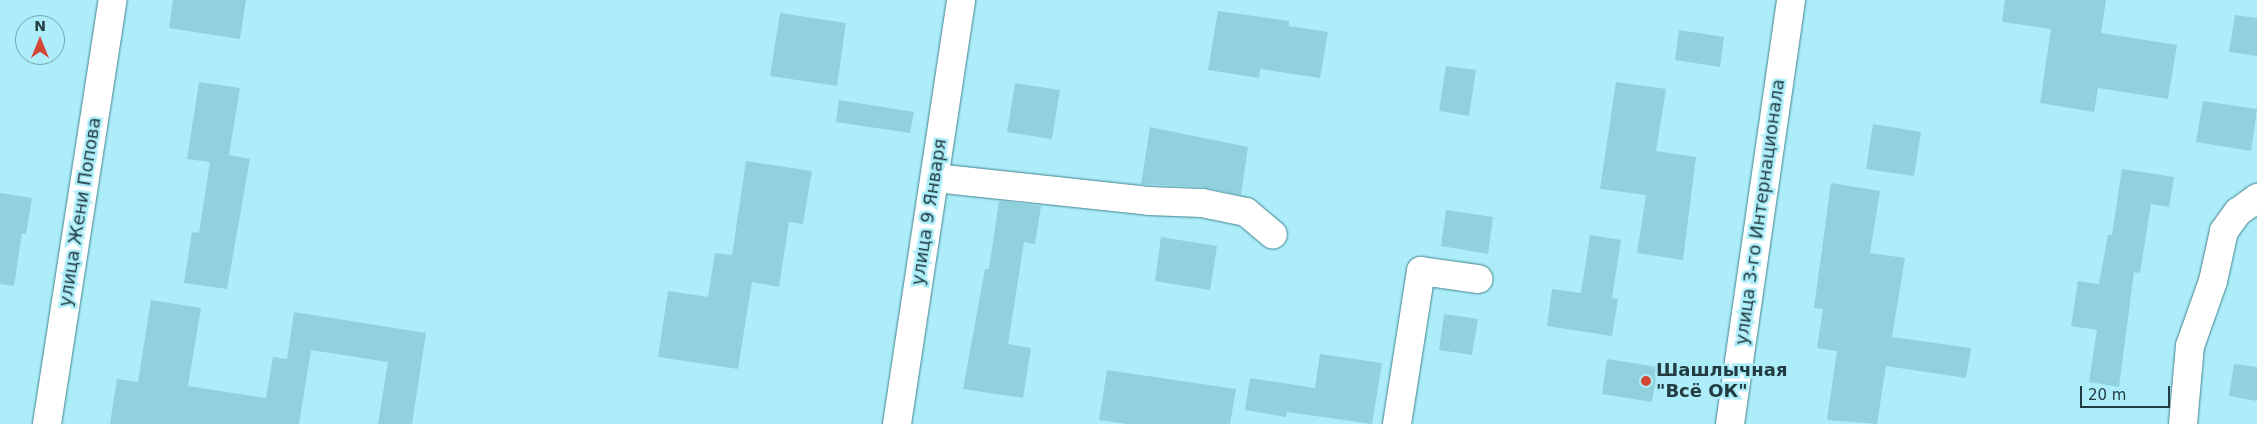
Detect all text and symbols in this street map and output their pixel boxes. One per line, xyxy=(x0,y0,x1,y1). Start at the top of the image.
north arrow xyxy=(15,15,65,65)
text: N xyxy=(34,18,46,34)
street label: улица 3-го Интернационала xyxy=(1731,78,1789,346)
street label: улица Жени Попова xyxy=(54,116,106,308)
street label: улица 9 Января xyxy=(907,137,951,287)
place label: Шашлычная "Всё ОК" xyxy=(1656,360,1787,402)
marker: Шашлычная "Всё ОК" xyxy=(1640,375,1652,387)
scale bar xyxy=(2082,376,2172,408)
text: 20 m xyxy=(2088,386,2126,404)

